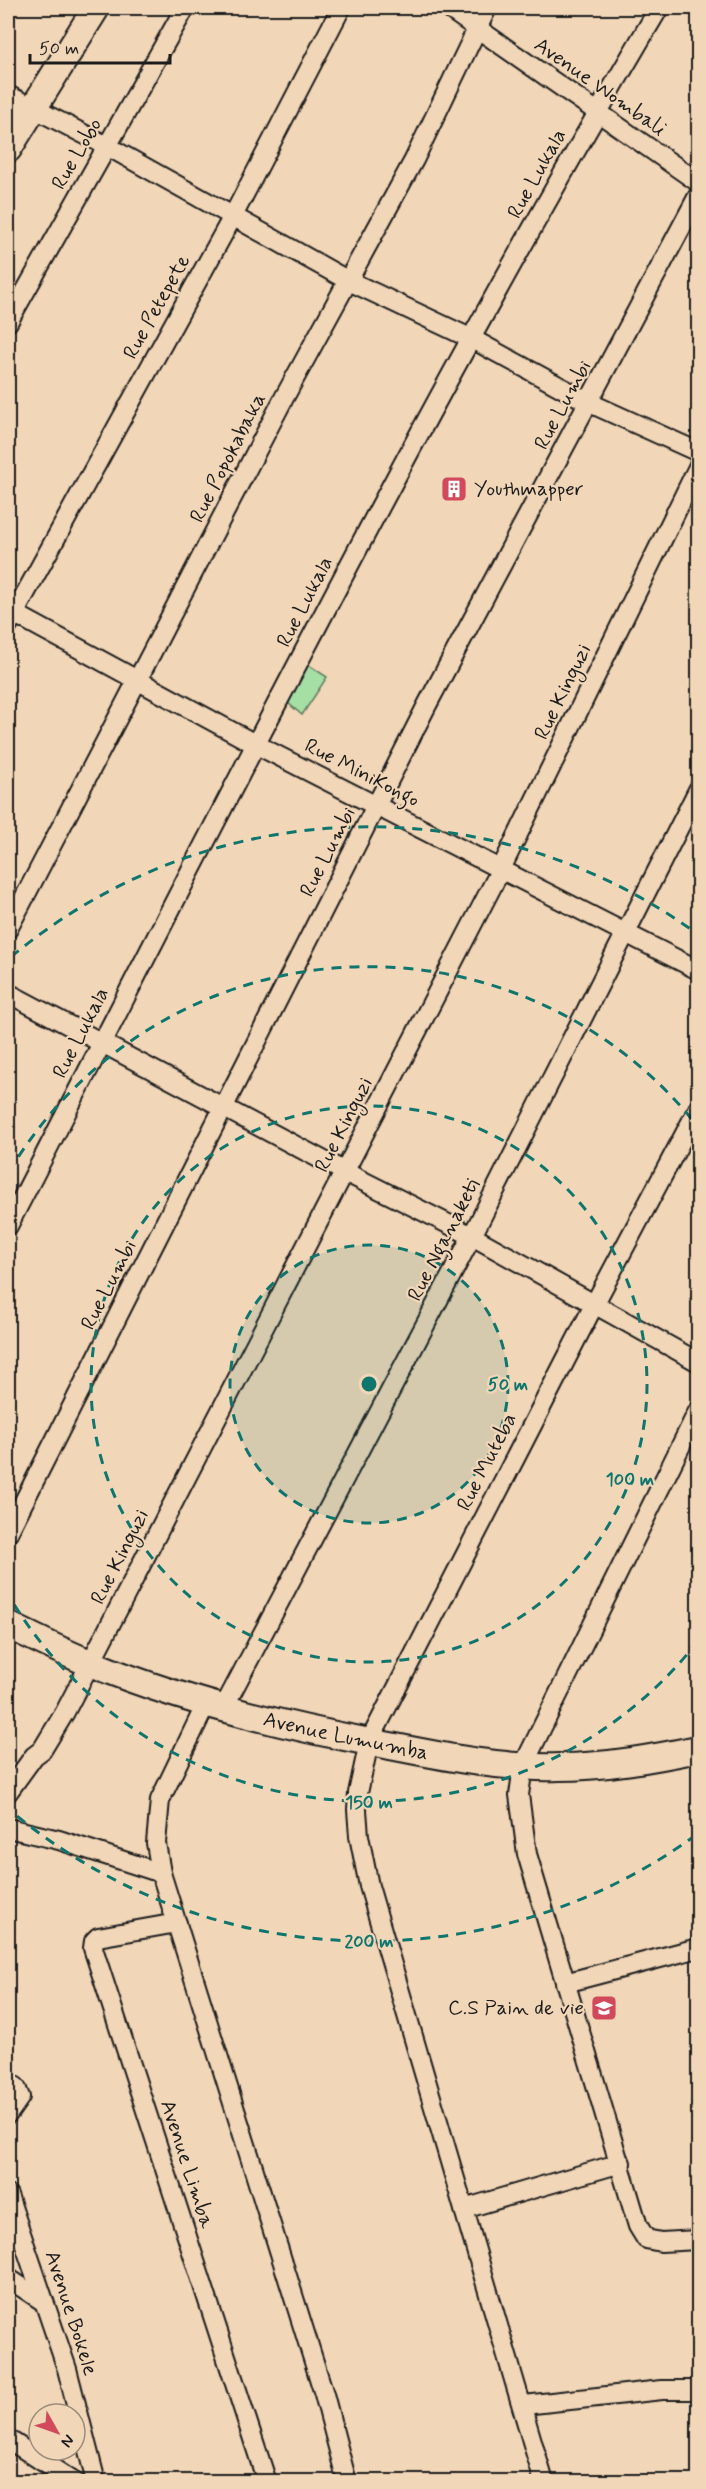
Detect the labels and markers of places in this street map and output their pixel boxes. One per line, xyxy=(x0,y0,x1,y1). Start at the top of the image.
building icon: Youthmapper xyxy=(439,474,469,504)
place label: Youthmapper xyxy=(474,475,584,503)
centre of rings xyxy=(359,1374,379,1394)
school or university icon: C.S Pain de vie xyxy=(589,1993,619,2023)
place label: C.S Pain de vie xyxy=(448,1994,584,2022)

